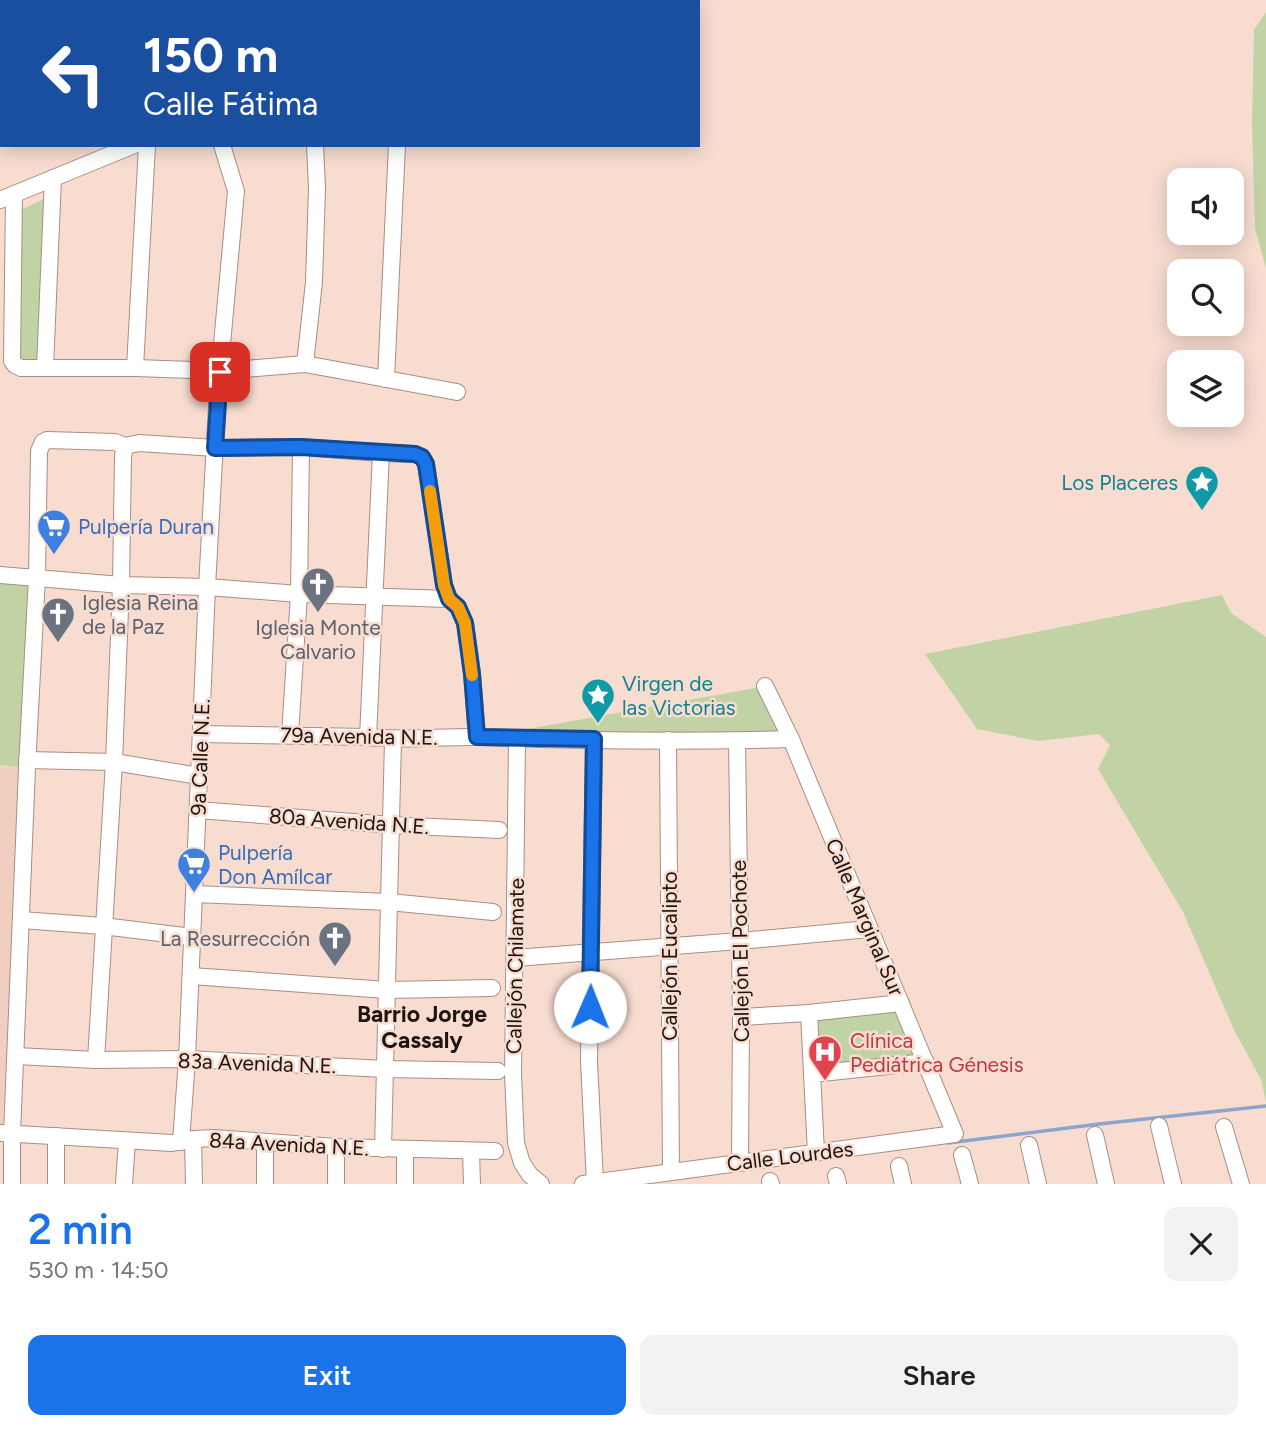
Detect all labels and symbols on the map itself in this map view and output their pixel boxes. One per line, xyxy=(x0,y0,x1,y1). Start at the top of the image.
pin xyxy=(190,342,250,402)
place icon: Los Placeres xyxy=(1183,463,1221,512)
place label: Los Placeres xyxy=(1061,470,1178,495)
supermarket icon: Pulpería Duran xyxy=(35,507,73,556)
place label: Pulpería Duran xyxy=(78,514,214,539)
church icon: Iglesia Monte Calvario xyxy=(299,565,337,614)
place label: Iglesia Reina de la Paz xyxy=(82,590,199,639)
church icon: Iglesia Reina de la Paz xyxy=(39,595,77,644)
place label: Iglesia Monte Calvario xyxy=(255,615,381,664)
place label: Virgen de las Victorias xyxy=(622,671,736,720)
place icon: Virgen de las Victorias xyxy=(579,676,617,725)
street label: 9a Calle N.E. xyxy=(185,698,215,816)
street label: 79a Avenida N.E. xyxy=(280,722,438,750)
street label: 80a Avenida N.E. xyxy=(268,803,430,839)
street label: Calle Marginal Sur xyxy=(821,835,909,999)
place label: Pulpería Don Amílcar xyxy=(218,840,332,889)
supermarket icon: Pulpería Don Amílcar xyxy=(175,845,213,894)
street label: Callejón El Pochote xyxy=(726,860,754,1042)
street label: Callejón Eucalipto xyxy=(657,871,682,1041)
street label: Callejón Chilamate xyxy=(501,878,529,1054)
church icon: La Resurrección xyxy=(316,919,354,968)
place label: La Resurrección xyxy=(160,926,310,951)
position arrow xyxy=(553,970,627,1044)
district label: Barrio Jorge Cassaly xyxy=(357,1000,487,1054)
place label: Clínica Pediátrica Génesis xyxy=(850,1028,1024,1077)
hospital icon: Clínica Pediátrica Génesis xyxy=(806,1033,844,1082)
street label: 83a Avenida N.E. xyxy=(177,1048,337,1078)
street label: 84a Avenida N.E. xyxy=(208,1127,370,1161)
street label: Calle Lourdes xyxy=(725,1136,855,1176)

